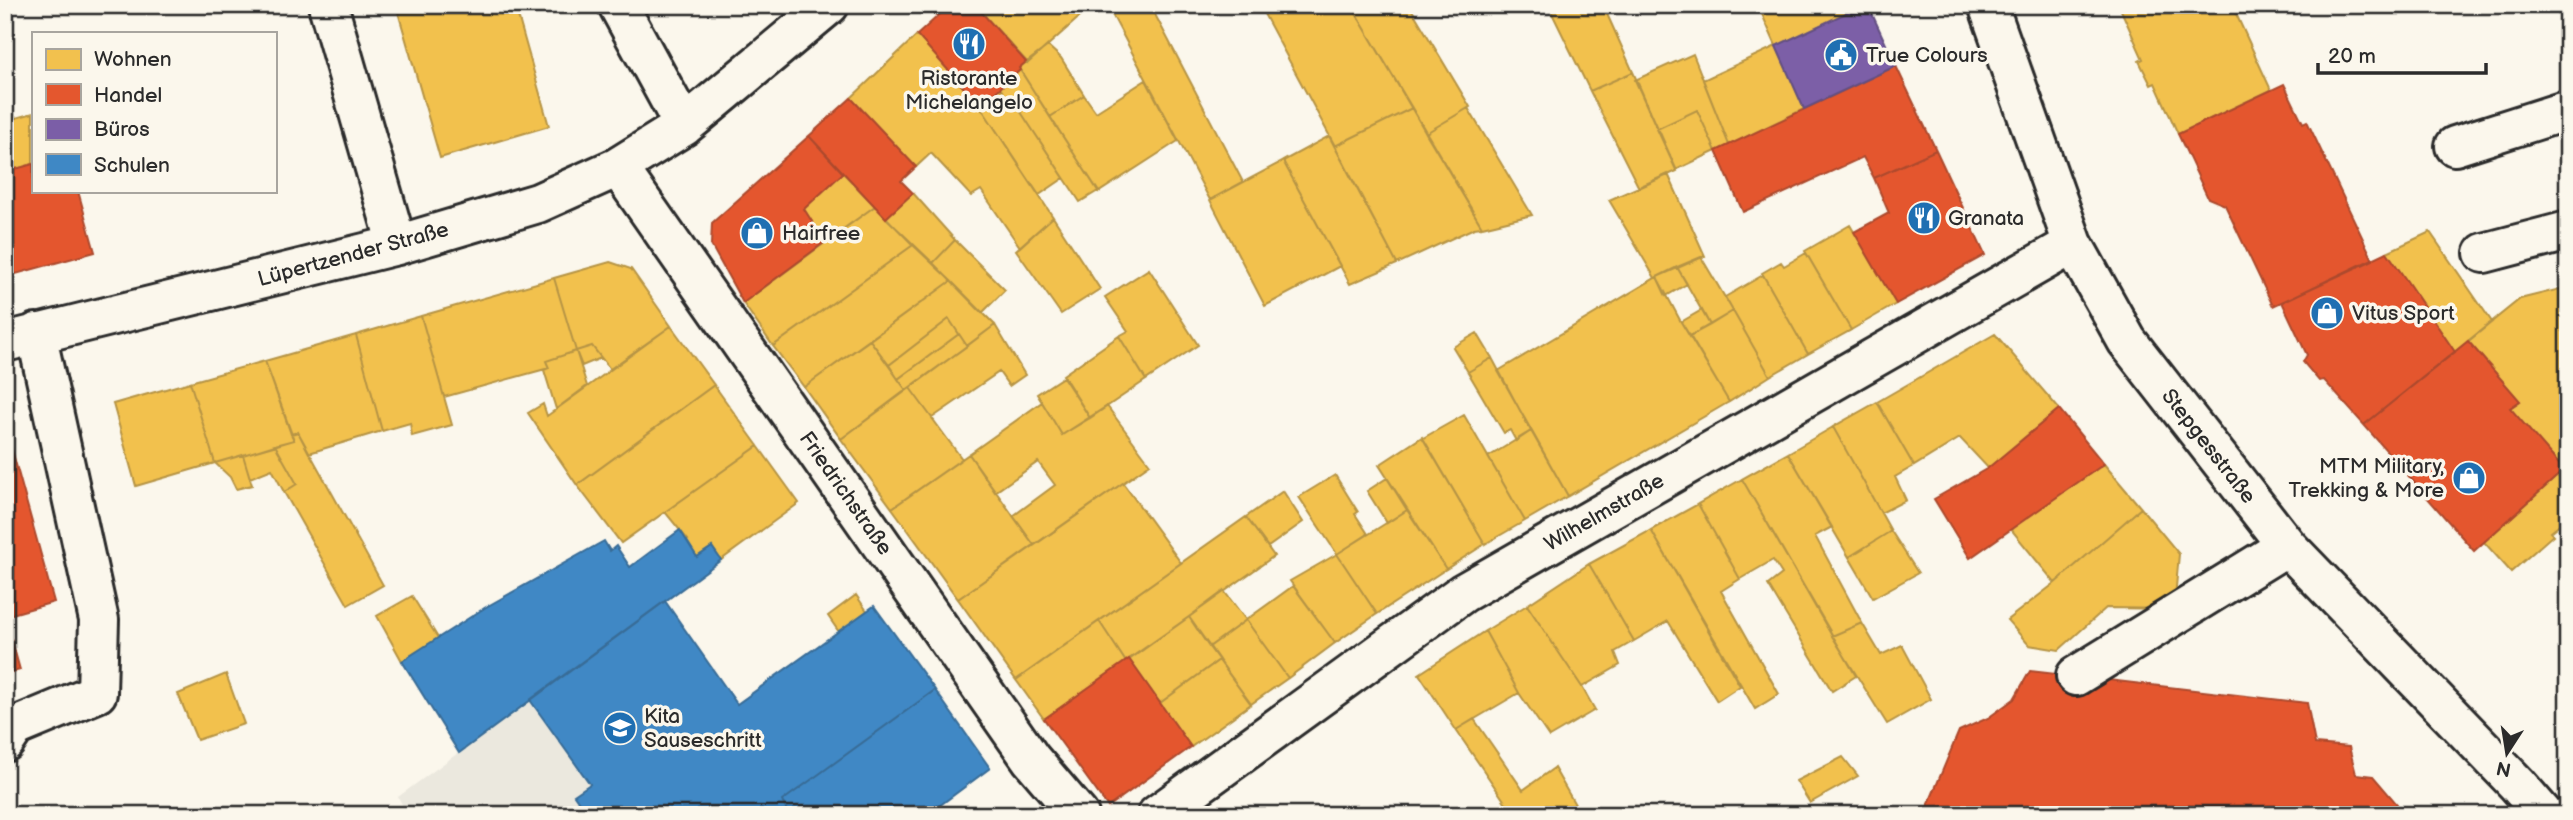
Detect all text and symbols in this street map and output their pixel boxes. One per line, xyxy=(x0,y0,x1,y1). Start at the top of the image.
restaurant icon: Ristorante Michelangelo xyxy=(950,25,988,63)
legend xyxy=(32,32,276,192)
scale bar xyxy=(2318,32,2486,76)
public building icon: True Colours xyxy=(1822,36,1860,74)
place label: True Colours xyxy=(1866,43,1988,68)
text: 20 m xyxy=(2328,44,2376,69)
text: Wohnen xyxy=(94,47,172,72)
place label: Ristorante Michelangelo xyxy=(905,66,1033,115)
text: Handel xyxy=(94,83,162,108)
text: Büros xyxy=(94,117,150,142)
text: Schulen xyxy=(94,153,170,178)
restaurant icon: Granata xyxy=(1905,199,1943,237)
place label: Granata xyxy=(1948,206,2024,231)
shop icon: Hairfree xyxy=(738,214,776,252)
street label: Lüpertzender Straße xyxy=(255,217,451,292)
place label: Hairfree xyxy=(782,221,860,246)
shop icon: Vitus Sport xyxy=(2308,294,2346,332)
place label: Vitus Sport xyxy=(2352,301,2455,326)
street label: Stepgesstraße xyxy=(2156,384,2261,508)
street label: Friedrichstraße xyxy=(794,427,897,560)
place label: MTM Military, Trekking & More xyxy=(2288,454,2444,503)
shop icon: MTM Military, Trekking & More xyxy=(2450,459,2488,497)
street label: Wilhelmstraße xyxy=(1540,468,1668,557)
place label: Kita Sauseschritt xyxy=(644,704,762,753)
school or university icon: Kita Sauseschritt xyxy=(601,709,639,747)
north arrow xyxy=(2472,718,2542,788)
text: N xyxy=(2494,755,2513,781)

